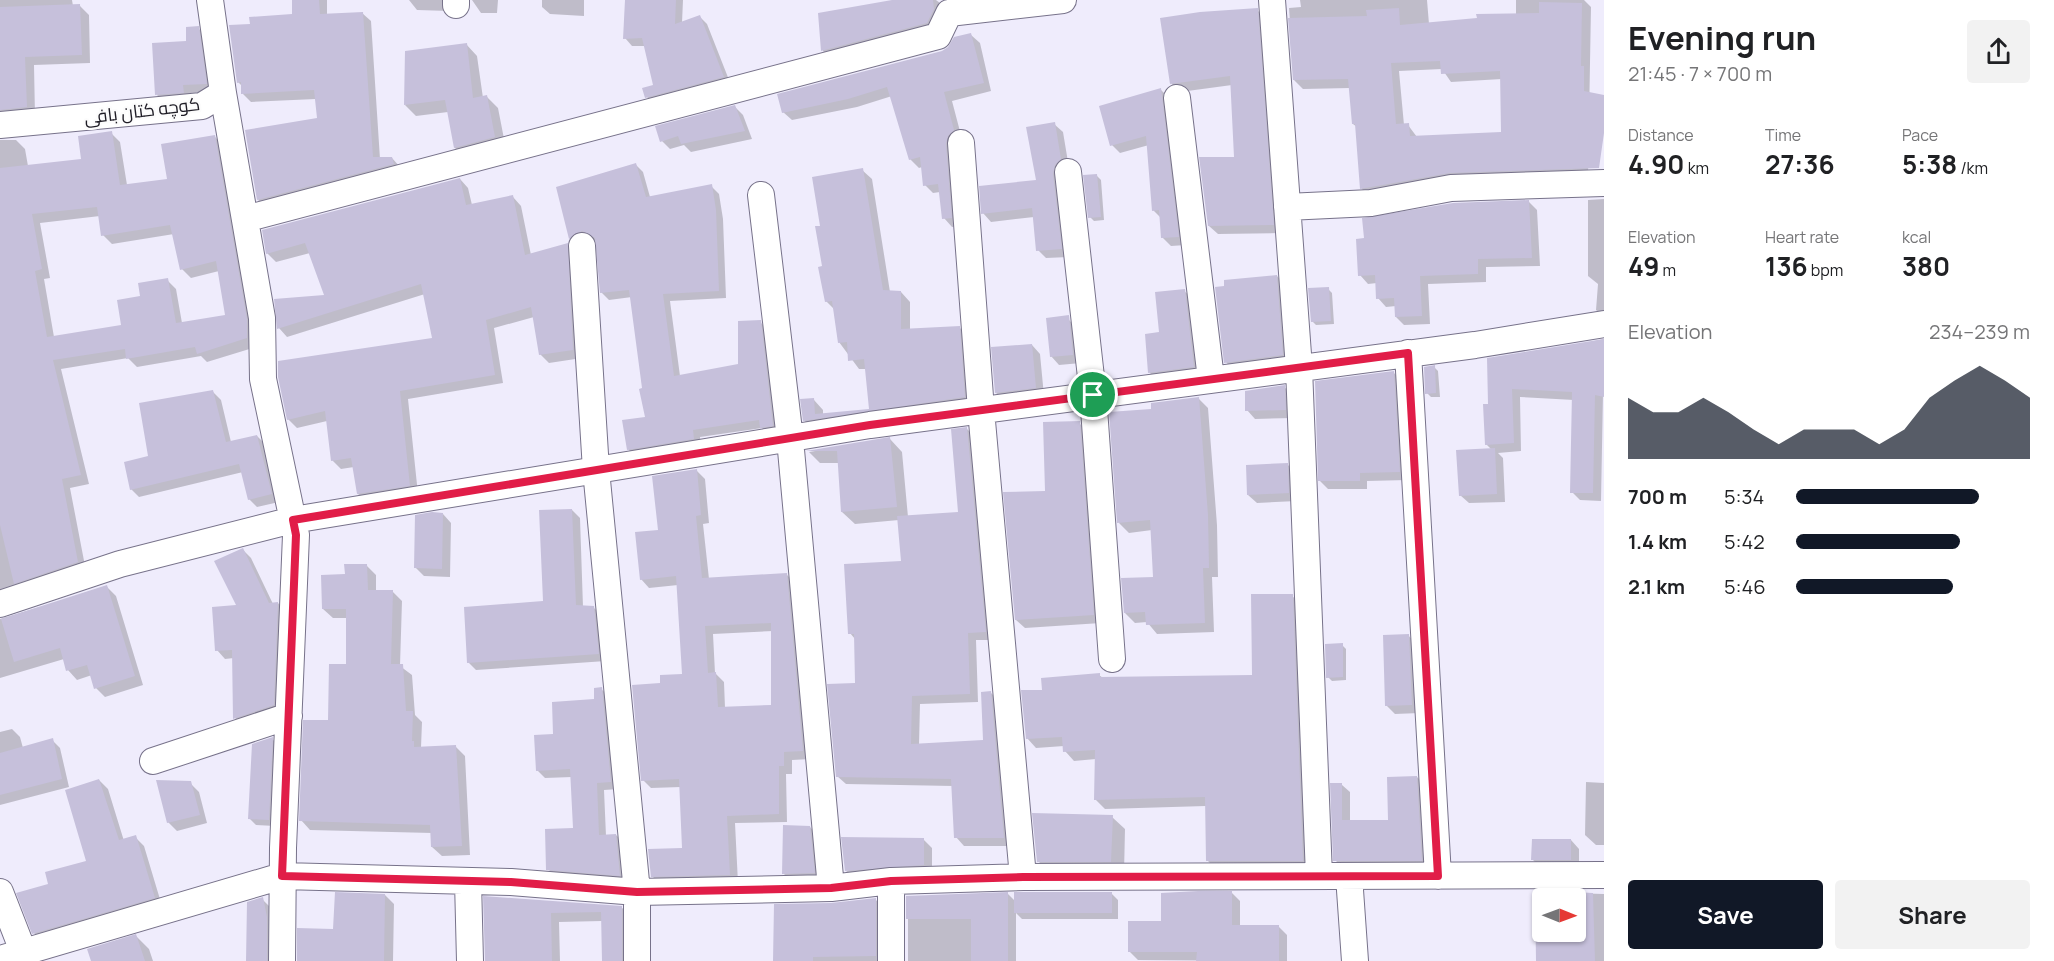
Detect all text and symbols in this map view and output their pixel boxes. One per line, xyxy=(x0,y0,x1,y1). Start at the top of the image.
text: Evening run xyxy=(1628,15,1816,60)
button: share xyxy=(1967,20,2030,83)
text: 21:45 · 7 × 700 m xyxy=(1628,60,1772,87)
street label: کوچه کتان بافی xyxy=(83,91,201,130)
text: Distance xyxy=(1628,124,1694,146)
text: Time xyxy=(1765,124,1801,146)
text: Pace xyxy=(1902,124,1938,146)
text: 4.90 xyxy=(1628,146,1684,182)
text: 27:36 xyxy=(1765,146,1835,182)
text: 5:38 xyxy=(1902,146,1957,182)
text: km xyxy=(1684,157,1709,179)
text: /km xyxy=(1957,157,1988,179)
text: Elevation xyxy=(1628,226,1696,248)
text: Heart rate xyxy=(1765,226,1839,248)
text: kcal xyxy=(1902,226,1931,248)
text: 49 xyxy=(1628,248,1659,284)
text: 136 xyxy=(1765,248,1808,284)
text: 380 xyxy=(1902,248,1950,284)
text: m xyxy=(1659,259,1676,281)
text: bpm xyxy=(1808,259,1843,281)
text: Elevation xyxy=(1628,318,1712,345)
text: 234–239 m xyxy=(1929,318,2030,345)
pin xyxy=(1067,369,1118,420)
icon: arrive xyxy=(1076,378,1109,411)
text: 700 m xyxy=(1628,483,1687,510)
text: 5:34 xyxy=(1724,483,1764,510)
text: 1.4 km xyxy=(1628,528,1687,555)
text: 5:42 xyxy=(1724,528,1765,555)
text: 2.1 km xyxy=(1628,573,1685,600)
text: 5:46 xyxy=(1724,573,1766,600)
button: Save xyxy=(1628,880,1823,949)
button: Share xyxy=(1835,880,2030,949)
north arrow xyxy=(1532,888,1586,942)
map controls xyxy=(1532,888,1586,942)

